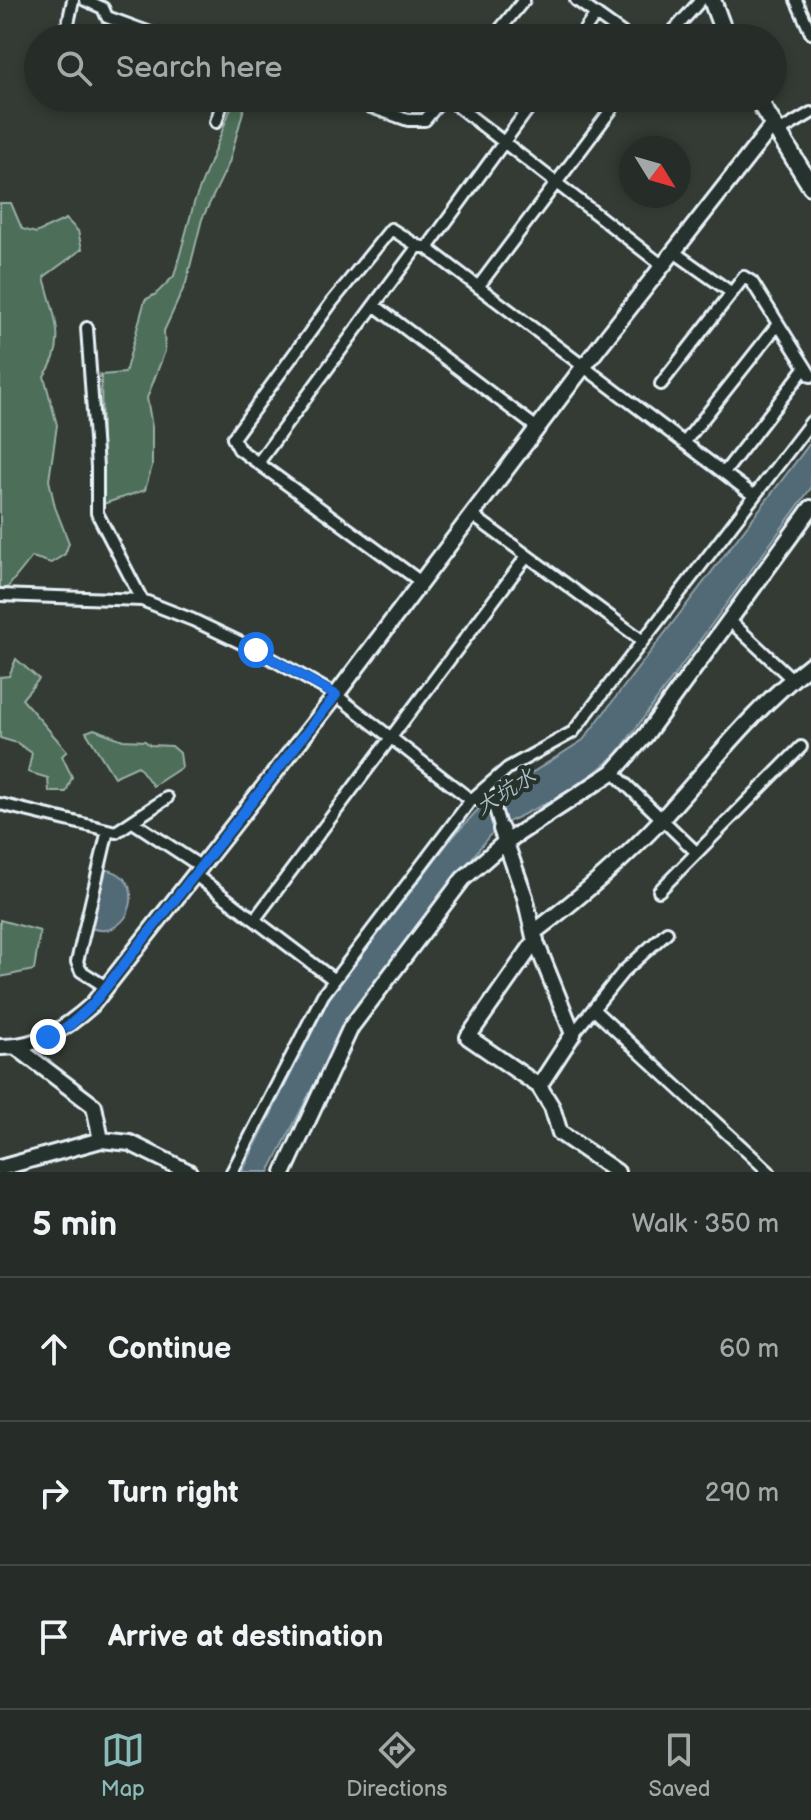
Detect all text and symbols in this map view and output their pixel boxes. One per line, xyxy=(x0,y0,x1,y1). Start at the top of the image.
search box xyxy=(24,24,787,112)
icon: search xyxy=(52,46,96,90)
text: Search here xyxy=(116,50,282,86)
north arrow xyxy=(619,136,691,208)
route start xyxy=(238,632,274,668)
water label: 大坑水 xyxy=(471,763,542,821)
route end xyxy=(30,1019,66,1055)
text: 5 min xyxy=(32,1204,117,1245)
text: Walk · 350 m xyxy=(632,1209,779,1240)
icon: ahead xyxy=(32,1327,76,1371)
text: Continue xyxy=(108,1331,231,1367)
text: 60 m xyxy=(719,1334,779,1365)
icon: right xyxy=(32,1471,76,1515)
text: Turn right xyxy=(108,1475,239,1511)
text: 290 m xyxy=(705,1478,779,1509)
icon: arrive xyxy=(32,1615,76,1659)
text: Arrive at destination xyxy=(108,1619,384,1655)
tab: Map xyxy=(101,1728,145,1803)
tab: Directions xyxy=(346,1728,447,1803)
tab: Saved xyxy=(649,1728,710,1803)

